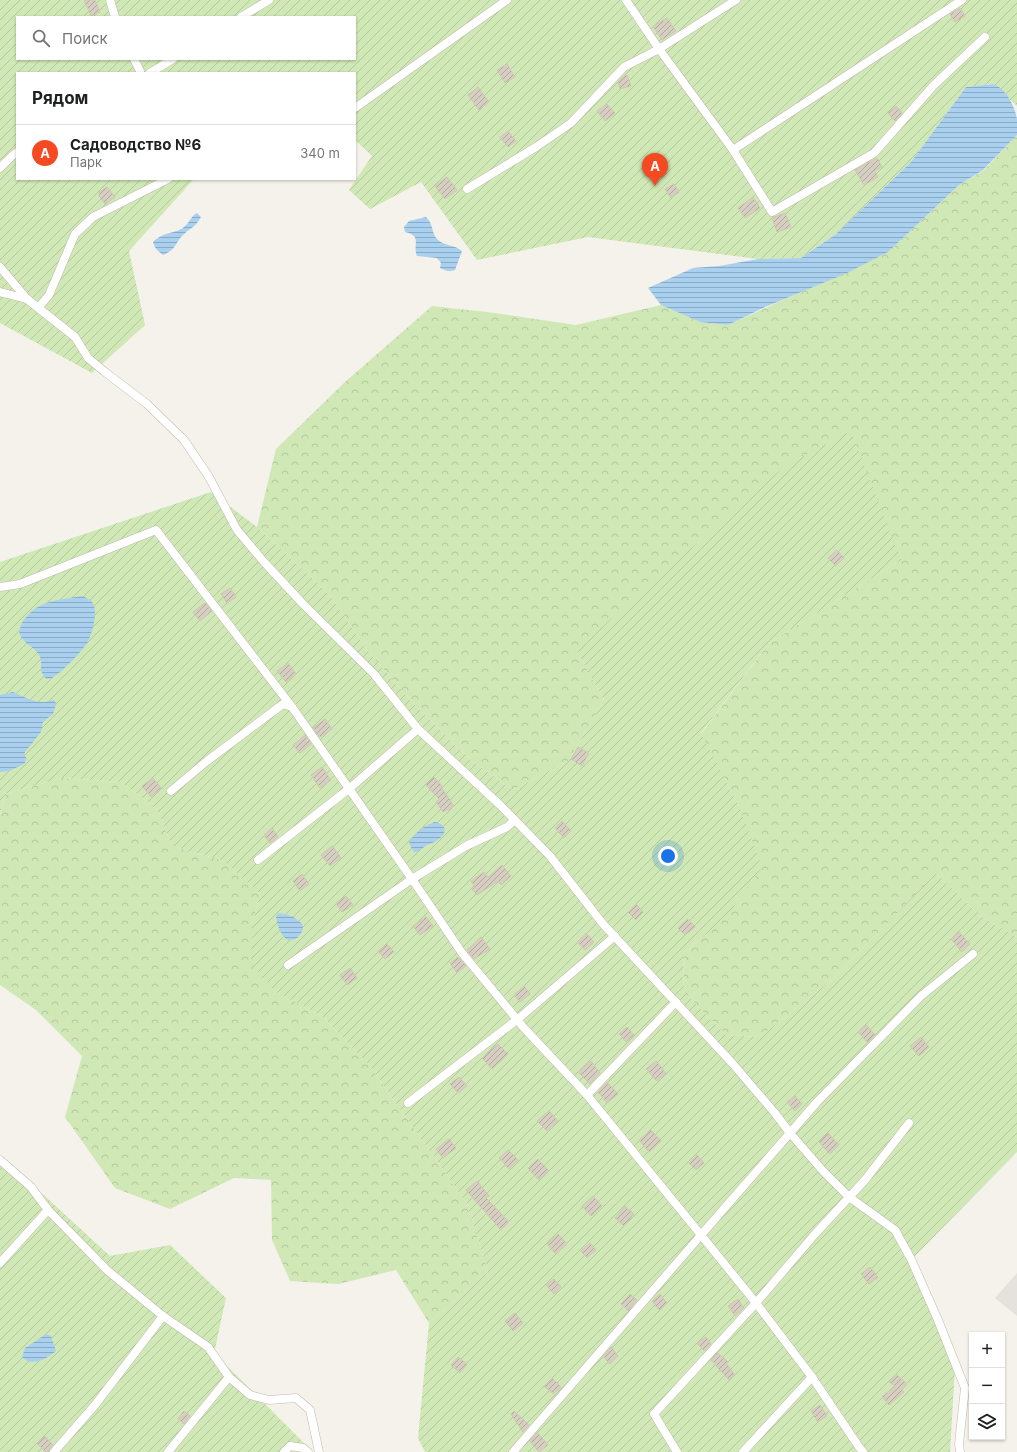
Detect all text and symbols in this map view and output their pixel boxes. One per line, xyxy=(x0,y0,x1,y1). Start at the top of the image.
search box xyxy=(16,16,356,60)
icon: search xyxy=(30,27,52,49)
text: Поиск xyxy=(62,29,108,48)
text: Рядом xyxy=(32,88,88,108)
text: Садоводство №6 xyxy=(70,135,201,154)
text: A xyxy=(40,145,50,161)
text: 340 m xyxy=(300,145,340,161)
pin: A xyxy=(642,153,668,186)
text: Парк xyxy=(70,154,102,170)
your location xyxy=(658,846,678,866)
map controls xyxy=(969,1332,1005,1440)
button: + xyxy=(969,1332,1005,1368)
button: − xyxy=(969,1368,1005,1404)
button: layers xyxy=(969,1404,1005,1440)

